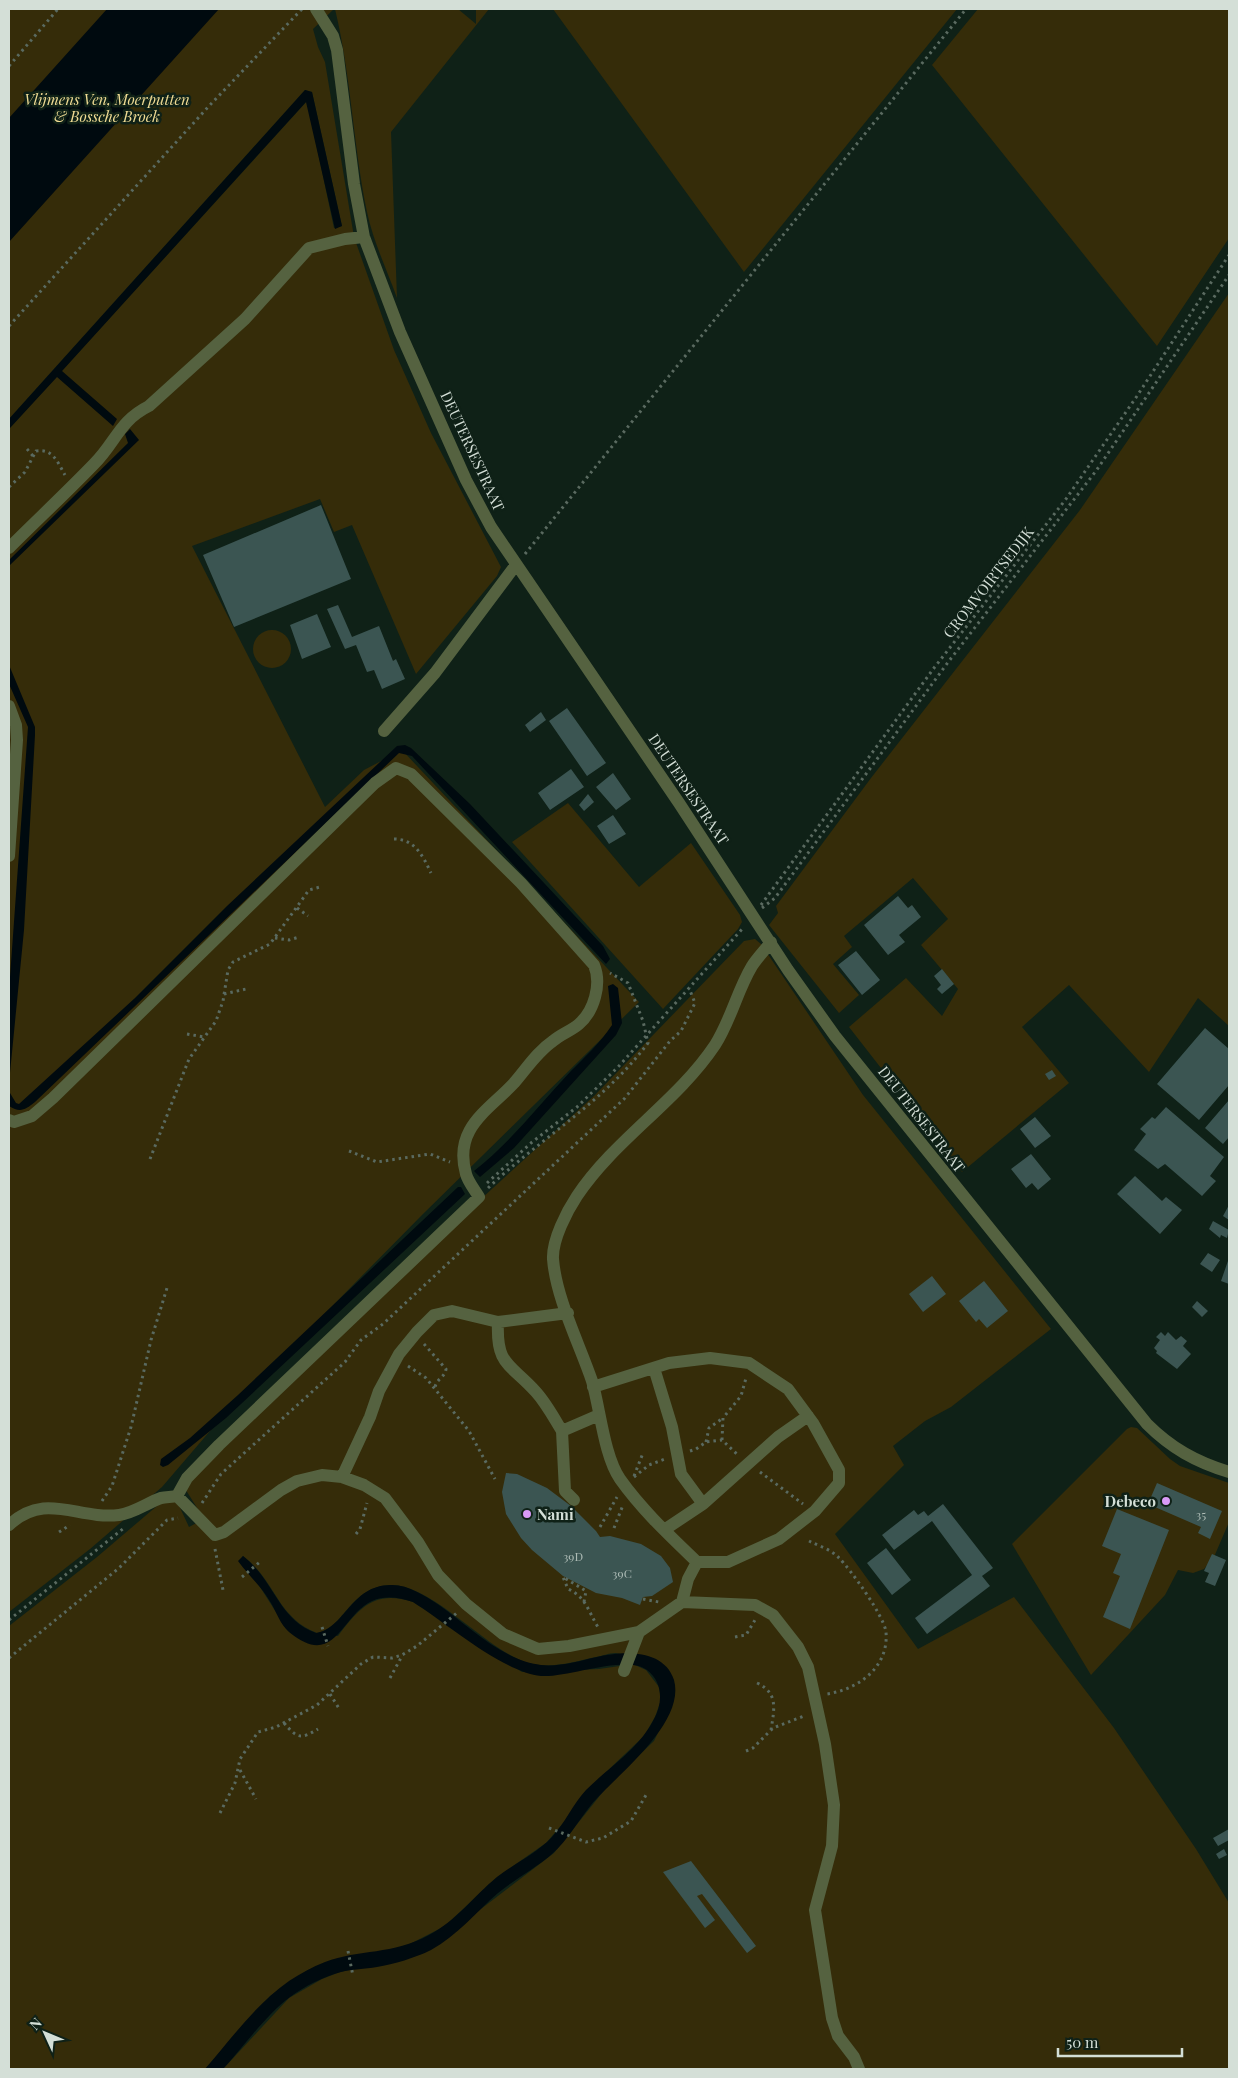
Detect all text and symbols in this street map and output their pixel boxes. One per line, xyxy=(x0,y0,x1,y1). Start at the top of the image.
park label: Vlijmens Ven, Moerputten & Bossche Broek xyxy=(24,89,190,126)
street label: DEUTERSESTRAAT xyxy=(436,388,510,514)
street label: CROMVOIRTSEDIJK xyxy=(938,522,1038,642)
street label: DEUTERSESTRAAT xyxy=(644,729,734,849)
street label: DEUTERSESTRAAT xyxy=(874,1062,970,1176)
place label: Debeco xyxy=(1105,1491,1156,1511)
marker: Debeco xyxy=(1160,1495,1172,1507)
place label: Nami xyxy=(537,1504,574,1524)
house number: 35 xyxy=(1196,1506,1206,1522)
marker: Nami xyxy=(521,1508,533,1520)
house number: 39D xyxy=(563,1548,583,1564)
house number: 39C xyxy=(612,1565,632,1581)
north arrow xyxy=(20,2008,70,2058)
text: N xyxy=(25,2013,46,2034)
scale bar xyxy=(1058,2026,1182,2058)
text: 50 m xyxy=(1066,2032,1099,2052)

